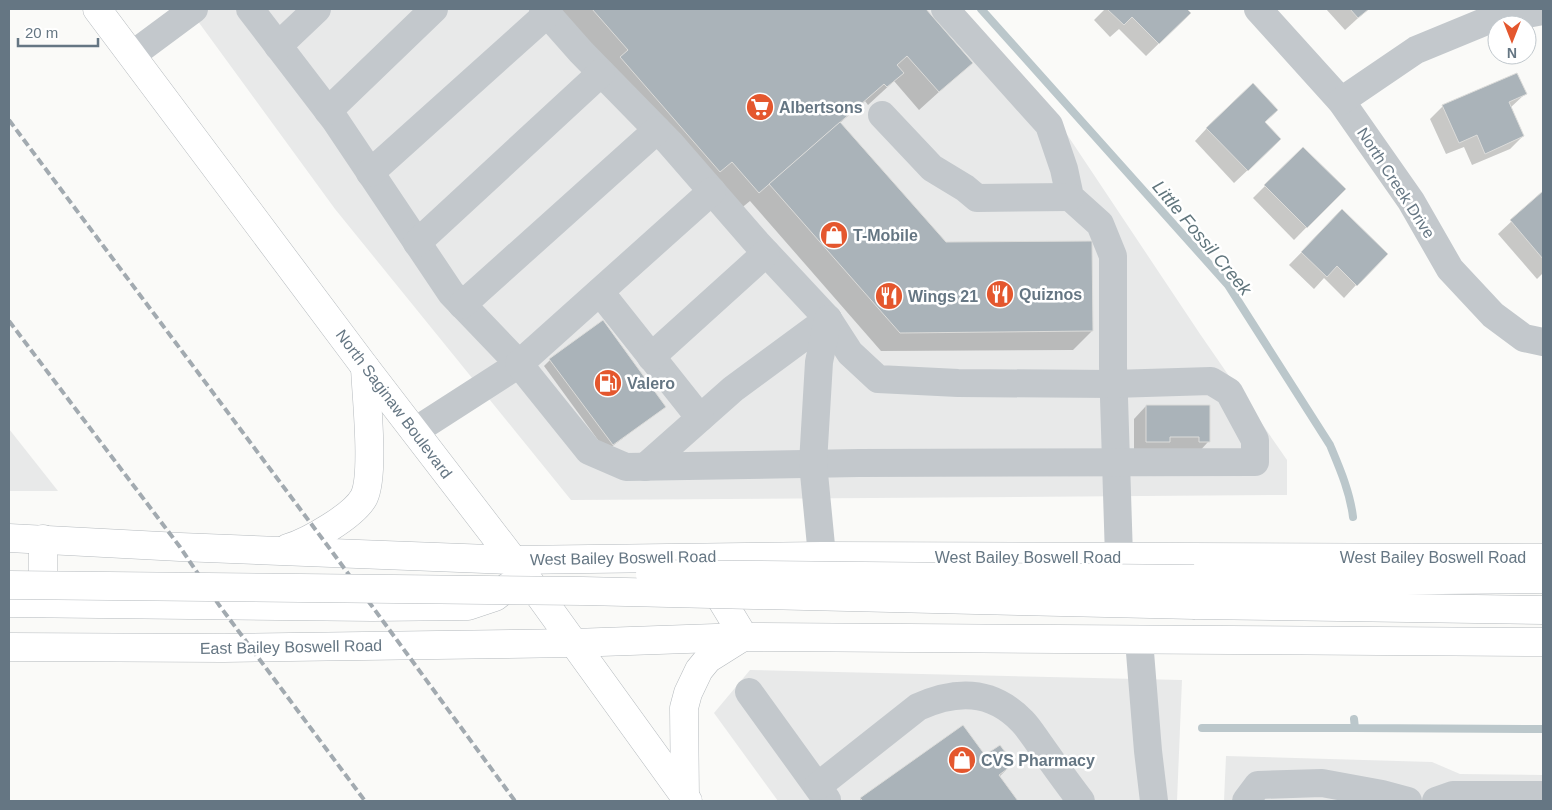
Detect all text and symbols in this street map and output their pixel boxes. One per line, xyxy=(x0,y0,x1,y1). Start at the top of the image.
scale bar xyxy=(18,15,98,47)
north arrow xyxy=(1487,15,1537,65)
text: 20 m xyxy=(25,24,58,41)
text: N xyxy=(1507,45,1517,61)
supermarket icon: Albertsons xyxy=(745,92,775,122)
place label: Albertsons xyxy=(779,99,863,116)
street label: North Creek Drive xyxy=(1354,125,1438,241)
water label: Little Fossil Creek xyxy=(1148,177,1256,300)
shop icon: T-Mobile xyxy=(819,220,849,250)
place label: T-Mobile xyxy=(853,227,918,244)
restaurant icon: Quiznos xyxy=(985,279,1015,309)
restaurant icon: Wings 21 xyxy=(874,281,904,311)
place label: Quiznos xyxy=(1019,286,1082,303)
place label: Wings 21 xyxy=(908,288,978,305)
street label: North Saginaw Boulevard xyxy=(333,326,455,482)
fuel station icon: Valero xyxy=(593,368,623,398)
place label: Valero xyxy=(627,375,675,392)
street label: West Bailey Boswell Road xyxy=(530,548,716,568)
street label: West Bailey Boswell Road xyxy=(935,549,1121,566)
street label: West Bailey Boswell Road xyxy=(1340,549,1526,566)
street label: East Bailey Boswell Road xyxy=(200,637,382,657)
shop icon: CVS Pharmacy xyxy=(947,745,977,775)
place label: CVS Pharmacy xyxy=(981,752,1095,769)

